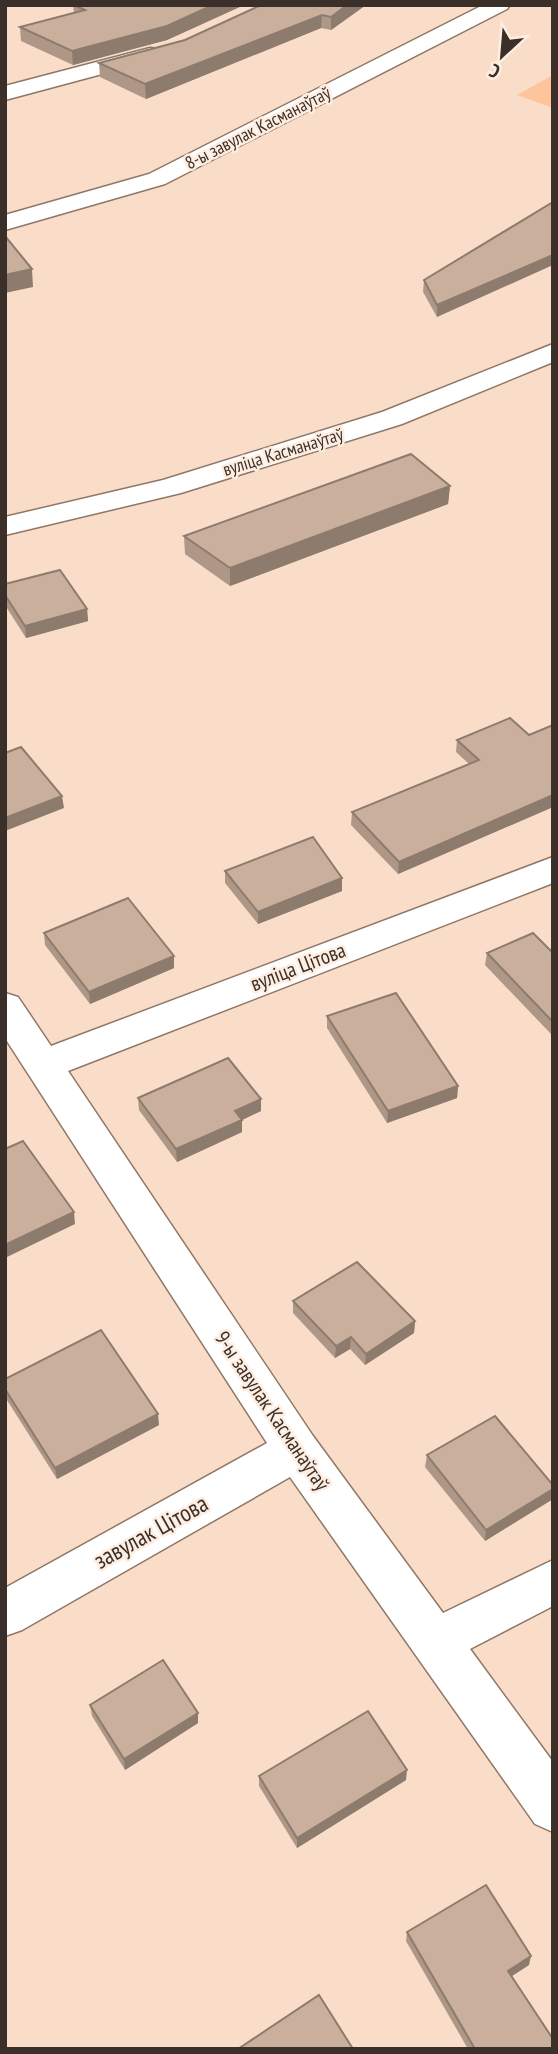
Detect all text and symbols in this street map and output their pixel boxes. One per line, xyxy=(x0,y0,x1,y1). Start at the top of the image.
north arrow xyxy=(467,21,537,91)
text: С xyxy=(485,58,504,84)
street label: 8-ы завулак Касманаўтаў xyxy=(181,81,335,174)
street label: вуліца Касманаўтаў xyxy=(220,422,346,481)
street label: вуліца Цітова xyxy=(246,936,349,997)
street label: 9-ы завулак Касманаўтаў xyxy=(209,1326,336,1496)
street label: завулак Цітова xyxy=(88,1488,213,1576)

